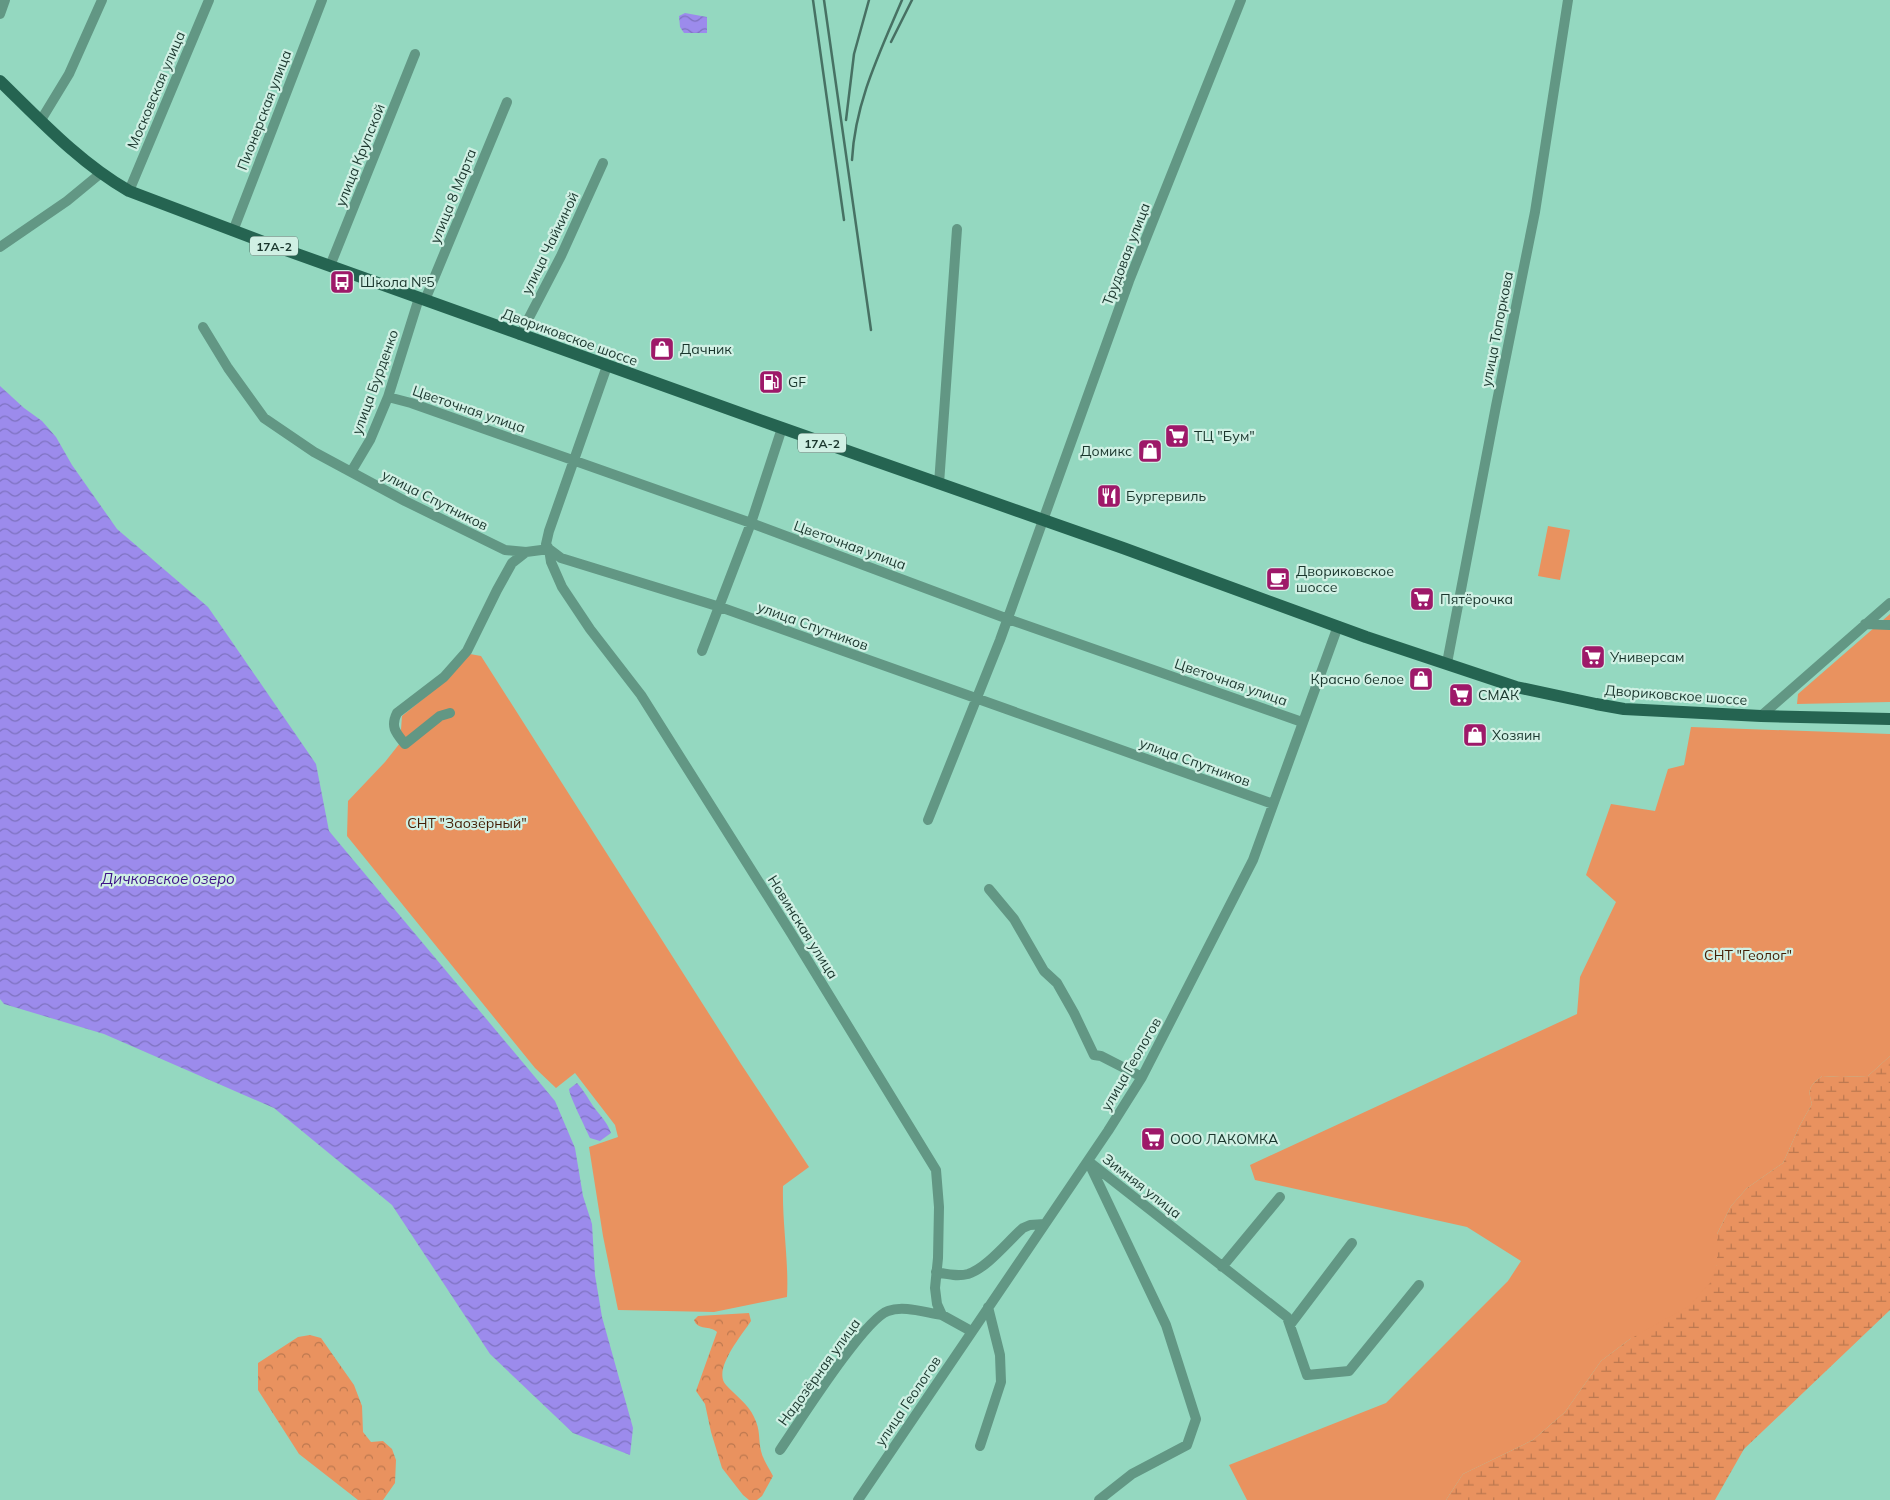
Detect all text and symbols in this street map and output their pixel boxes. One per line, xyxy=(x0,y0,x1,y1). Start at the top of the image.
street label: Московская улица xyxy=(123,28,189,152)
street label: Пионерская улица xyxy=(233,47,295,173)
street label: улица Крупской xyxy=(331,101,389,209)
street label: улица 8 Марта xyxy=(426,146,480,246)
street label: улица Чайкиной xyxy=(517,189,583,297)
street label: Трудовая улица xyxy=(1098,200,1154,308)
road number: 17А-2 xyxy=(250,237,298,256)
bus stop icon: Школа №5 xyxy=(329,269,355,295)
street label: улица Топоркова xyxy=(1477,270,1517,388)
place label: Школа №5 xyxy=(360,273,435,291)
street label: Двориковское шоссе xyxy=(500,304,641,370)
street label: улица Бурденко xyxy=(348,327,402,437)
shop icon: Дачник xyxy=(649,336,675,362)
place label: Дачник xyxy=(680,340,732,358)
fuel station icon: GF xyxy=(758,369,784,395)
place label: GF xyxy=(788,373,806,391)
street label: Цветочная улица xyxy=(410,381,528,437)
supermarket icon: ТЦ "Бум" xyxy=(1164,423,1190,449)
place label: ТЦ "Бум" xyxy=(1194,427,1255,445)
road number: 17А-2 xyxy=(798,433,846,452)
shop icon: Домикс xyxy=(1137,438,1163,464)
place label: Домикс xyxy=(1080,442,1132,460)
street label: улица Спутников xyxy=(379,466,491,535)
restaurant icon: Бургервиль xyxy=(1096,483,1122,509)
place label: Бургервиль xyxy=(1126,487,1206,505)
street label: Цветочная улица xyxy=(791,516,909,574)
place label: Двориковское шоссе xyxy=(1296,562,1394,596)
cafe icon: Двориковское шоссе xyxy=(1265,566,1291,592)
supermarket icon: Пятёрочка xyxy=(1409,586,1435,612)
place label: Пятёрочка xyxy=(1440,590,1513,608)
street label: улица Спутников xyxy=(755,598,871,654)
supermarket icon: Универсам xyxy=(1580,644,1606,670)
place label: Универсам xyxy=(1609,648,1684,666)
street label: Цветочная улица xyxy=(1172,654,1290,710)
shop icon: Красно белое xyxy=(1408,666,1434,692)
place label: Красно белое xyxy=(1310,670,1404,688)
street label: Двориковское шоссе xyxy=(1604,681,1748,709)
supermarket icon: СМАК xyxy=(1448,682,1474,708)
place label: СМАК xyxy=(1478,686,1520,704)
shop icon: Хозяин xyxy=(1462,722,1488,748)
place label: Хозяин xyxy=(1492,726,1541,744)
street label: улица Спутников xyxy=(1137,734,1253,790)
park label: СНТ "Заозёрный" xyxy=(407,814,527,832)
water label: Дичковское озеро xyxy=(100,869,235,888)
street label: Новинская улица xyxy=(764,872,842,982)
park label: СНТ "Геолог" xyxy=(1704,946,1792,964)
street label: улица Геологов xyxy=(1097,1014,1165,1114)
supermarket icon: ООО ЛАКОМКА xyxy=(1140,1126,1166,1152)
place label: ООО ЛАКОМКА xyxy=(1170,1130,1279,1148)
street label: Зимняя улица xyxy=(1099,1150,1185,1222)
street label: Надозёрная улица xyxy=(774,1315,864,1429)
street label: улица Геологов xyxy=(871,1352,945,1449)

